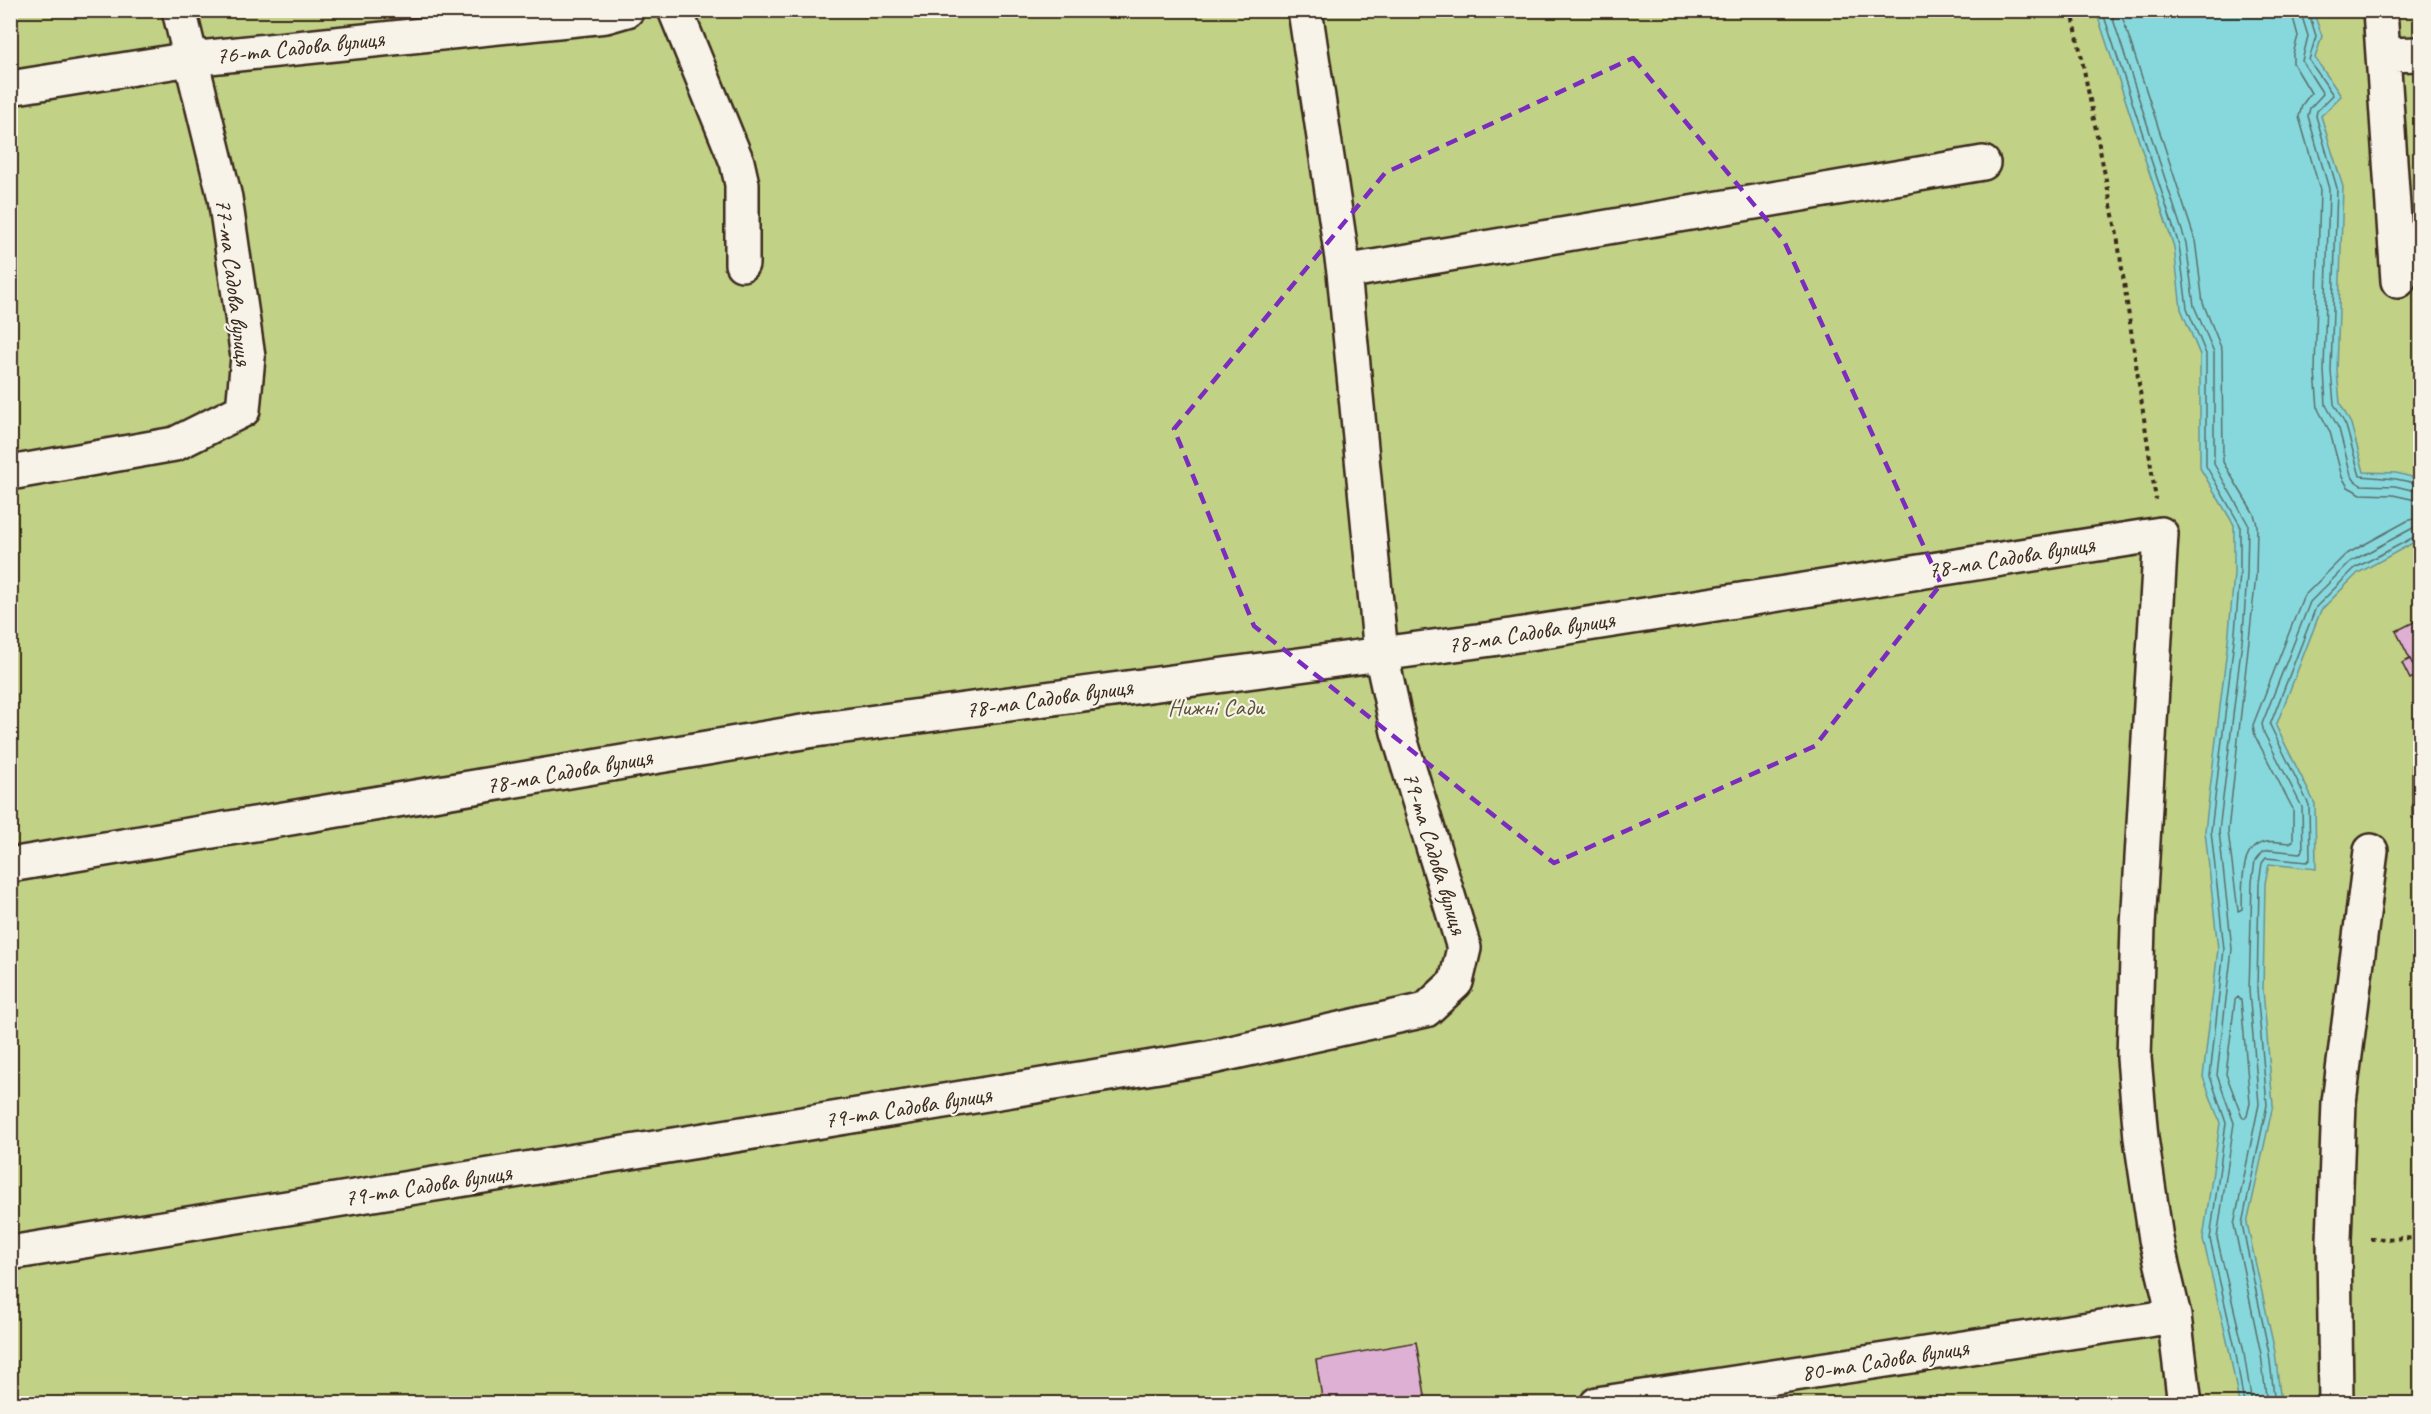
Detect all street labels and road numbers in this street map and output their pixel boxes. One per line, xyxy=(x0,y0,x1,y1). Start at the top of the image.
street label: 76-та Садова вулиця xyxy=(214,23,387,71)
street label: 77-ма Садова вулиця xyxy=(209,197,259,369)
street label: 78-ма Садова вулиця xyxy=(1925,529,2098,585)
street label: 78-ма Садова вулиця xyxy=(1445,604,1618,660)
street label: 78-ма Садова вулиця xyxy=(963,671,1136,725)
street label: 78-ма Садова вулиця xyxy=(483,741,656,800)
street label: 79-та Садова вулиця xyxy=(1396,768,1474,939)
street label: 79-та Садова вулиця xyxy=(822,1079,995,1135)
street label: 79-та Садова вулиця xyxy=(342,1157,515,1213)
street label: 80-та Садова вулиця xyxy=(1799,1332,1972,1388)

